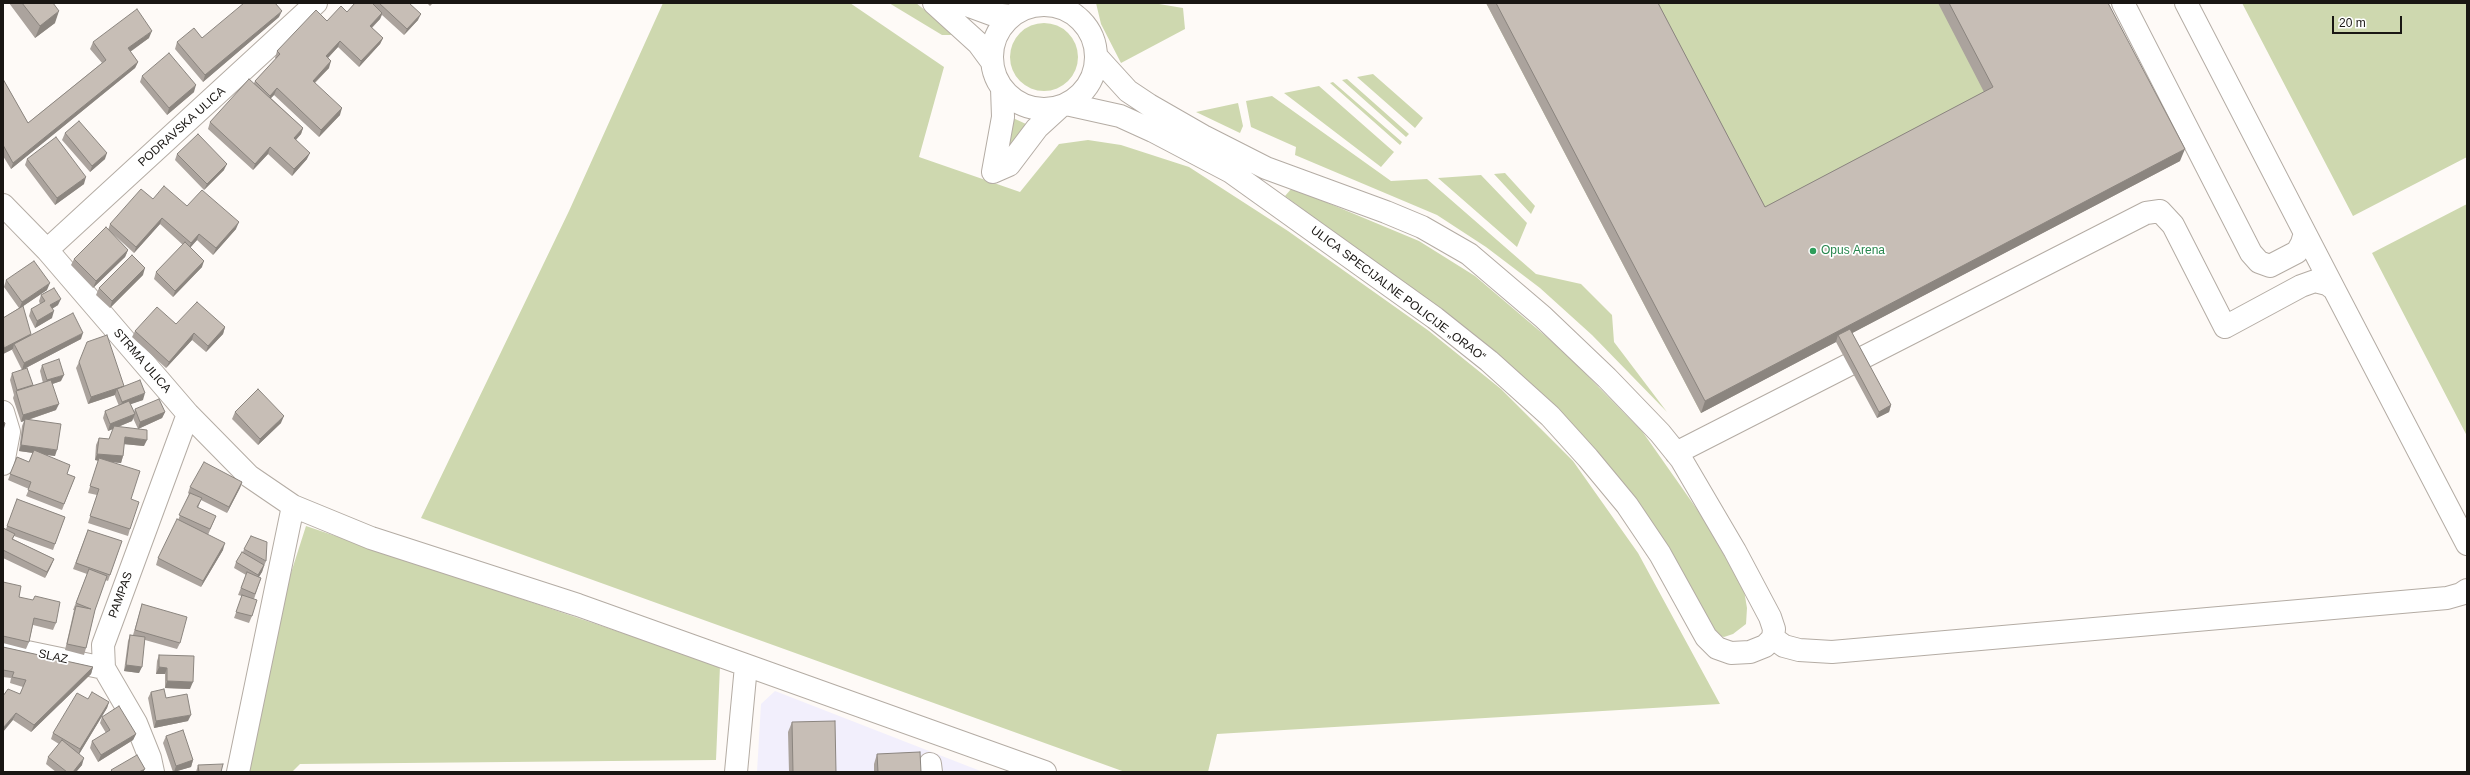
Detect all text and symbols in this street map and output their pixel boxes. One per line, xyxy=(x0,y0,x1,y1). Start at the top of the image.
scale bar xyxy=(2334,8,2404,34)
text: 20 m xyxy=(2339,16,2366,30)
street label: PODRAVSKA ULICA xyxy=(135,84,229,170)
street label: ULICA SPECIJALNE POLICIJE „ORAO“ xyxy=(1308,223,1488,365)
place label: Opus Arena xyxy=(1821,244,1885,258)
marker: Opus Arena xyxy=(1808,246,1818,256)
street label: STRMA ULICA xyxy=(110,326,174,396)
street label: PAMPAS xyxy=(106,570,136,620)
street label: SLAZ xyxy=(37,647,69,667)

